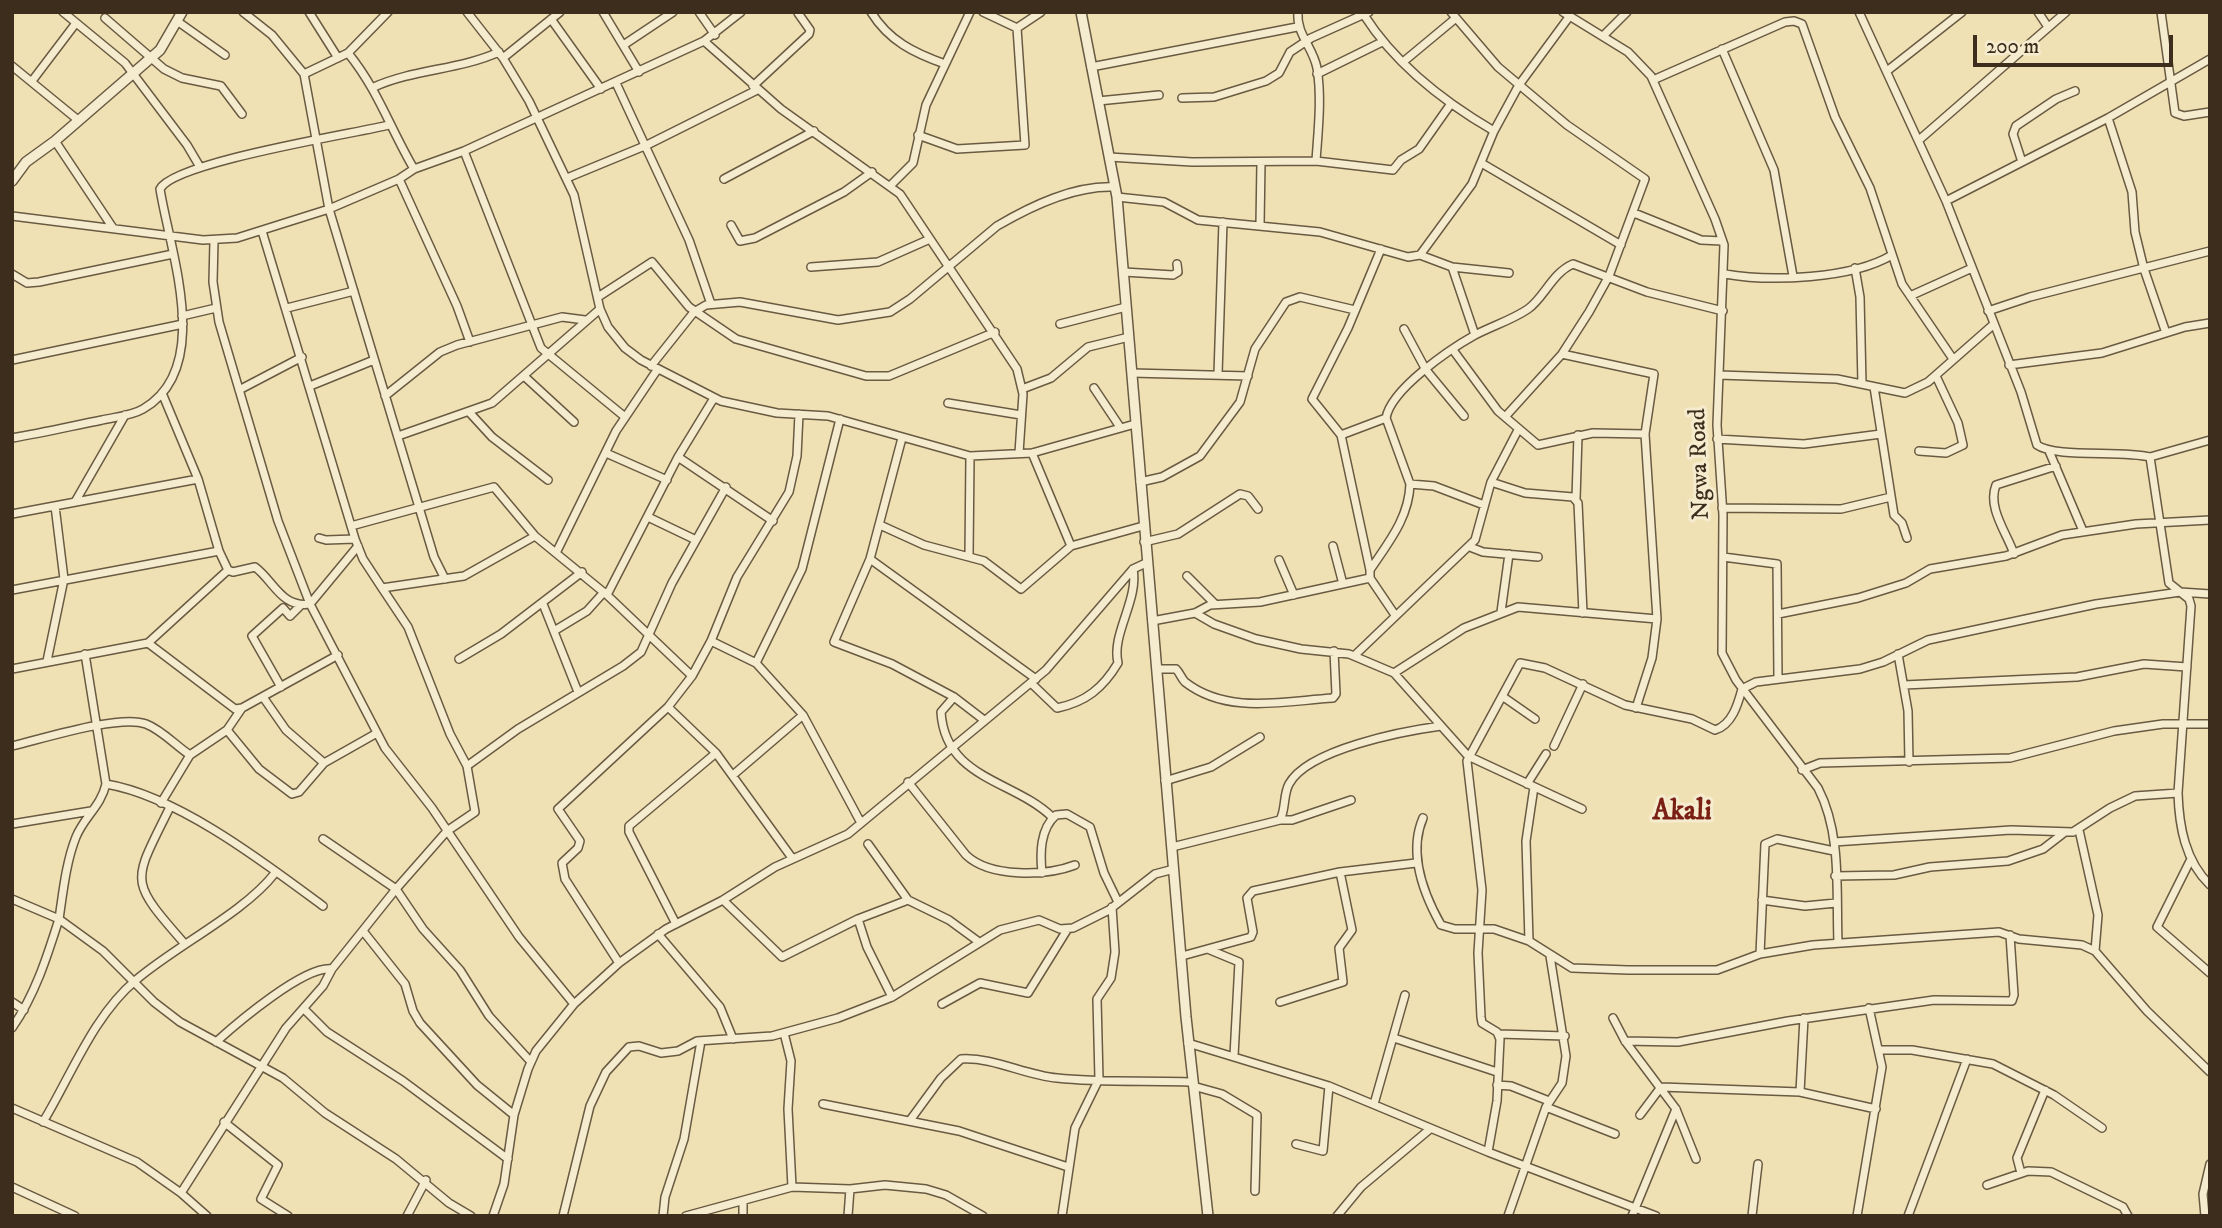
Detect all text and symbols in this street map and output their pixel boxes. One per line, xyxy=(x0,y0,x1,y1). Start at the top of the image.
scale bar xyxy=(1977,21,2176,65)
text: 200 m xyxy=(1986,34,2039,60)
street label: Ngwa Road xyxy=(1685,408,1717,520)
district label: Akali xyxy=(1652,796,1712,830)

